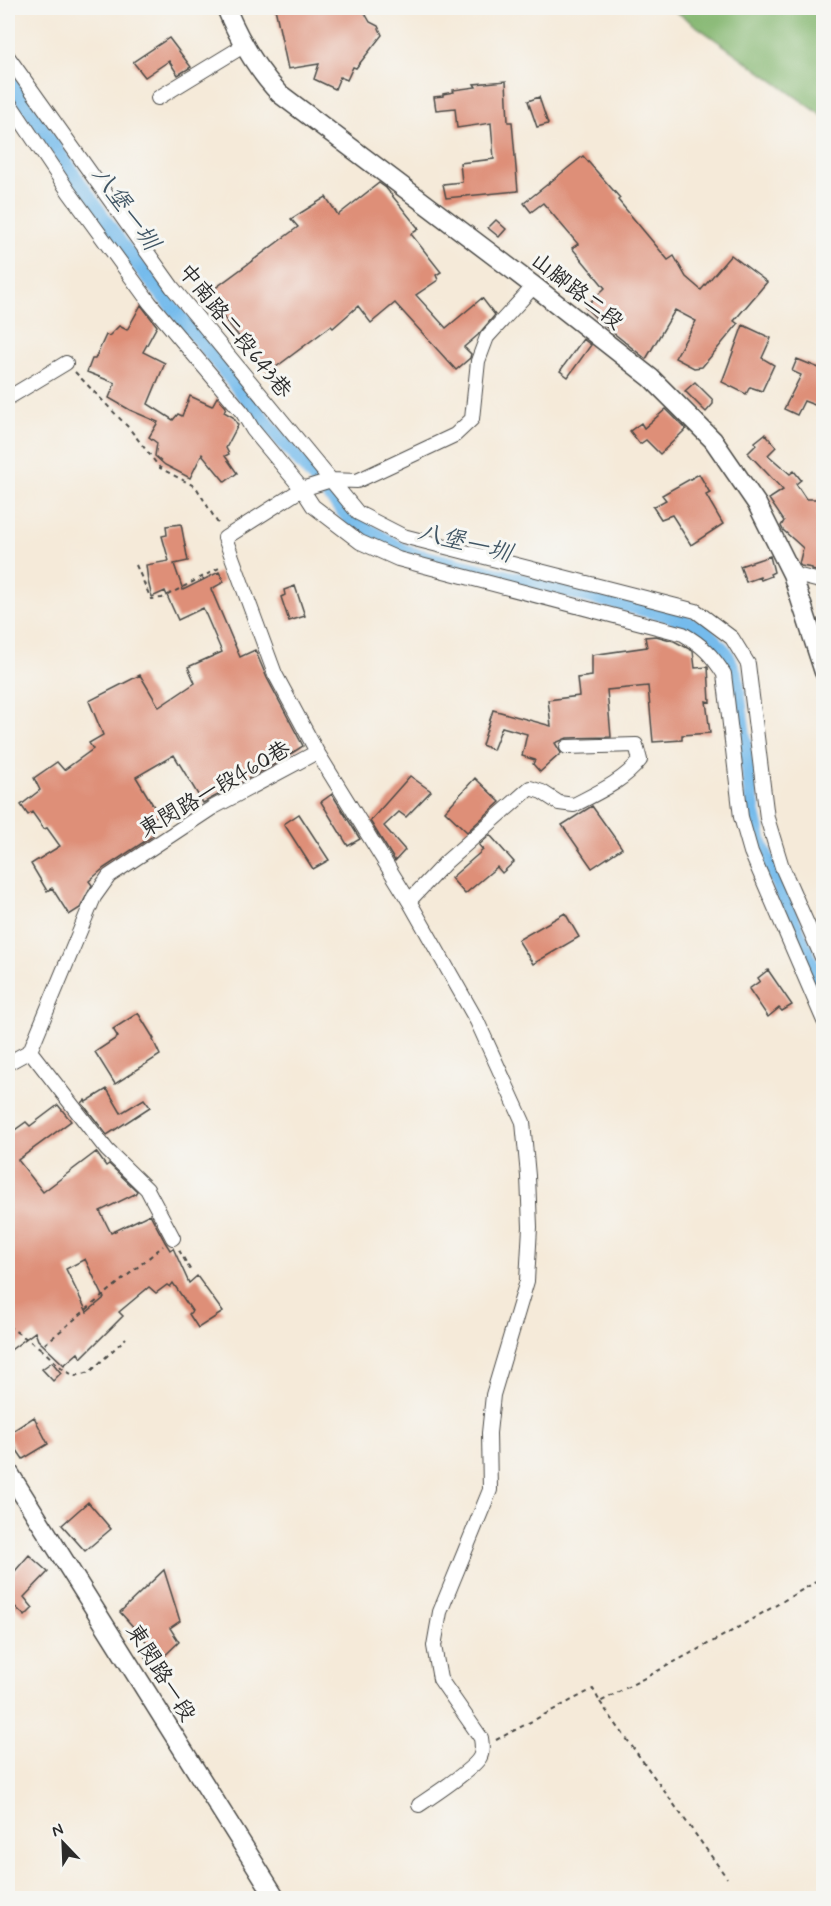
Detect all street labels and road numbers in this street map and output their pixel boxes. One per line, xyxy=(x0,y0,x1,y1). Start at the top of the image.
street label: 山腳路二段 xyxy=(525,247,629,336)
street label: 中南路二段643巷 xyxy=(171,258,297,404)
street label: 東閔路一段460巷 xyxy=(134,735,296,844)
street label: 東閔路一段 xyxy=(119,1619,201,1727)

